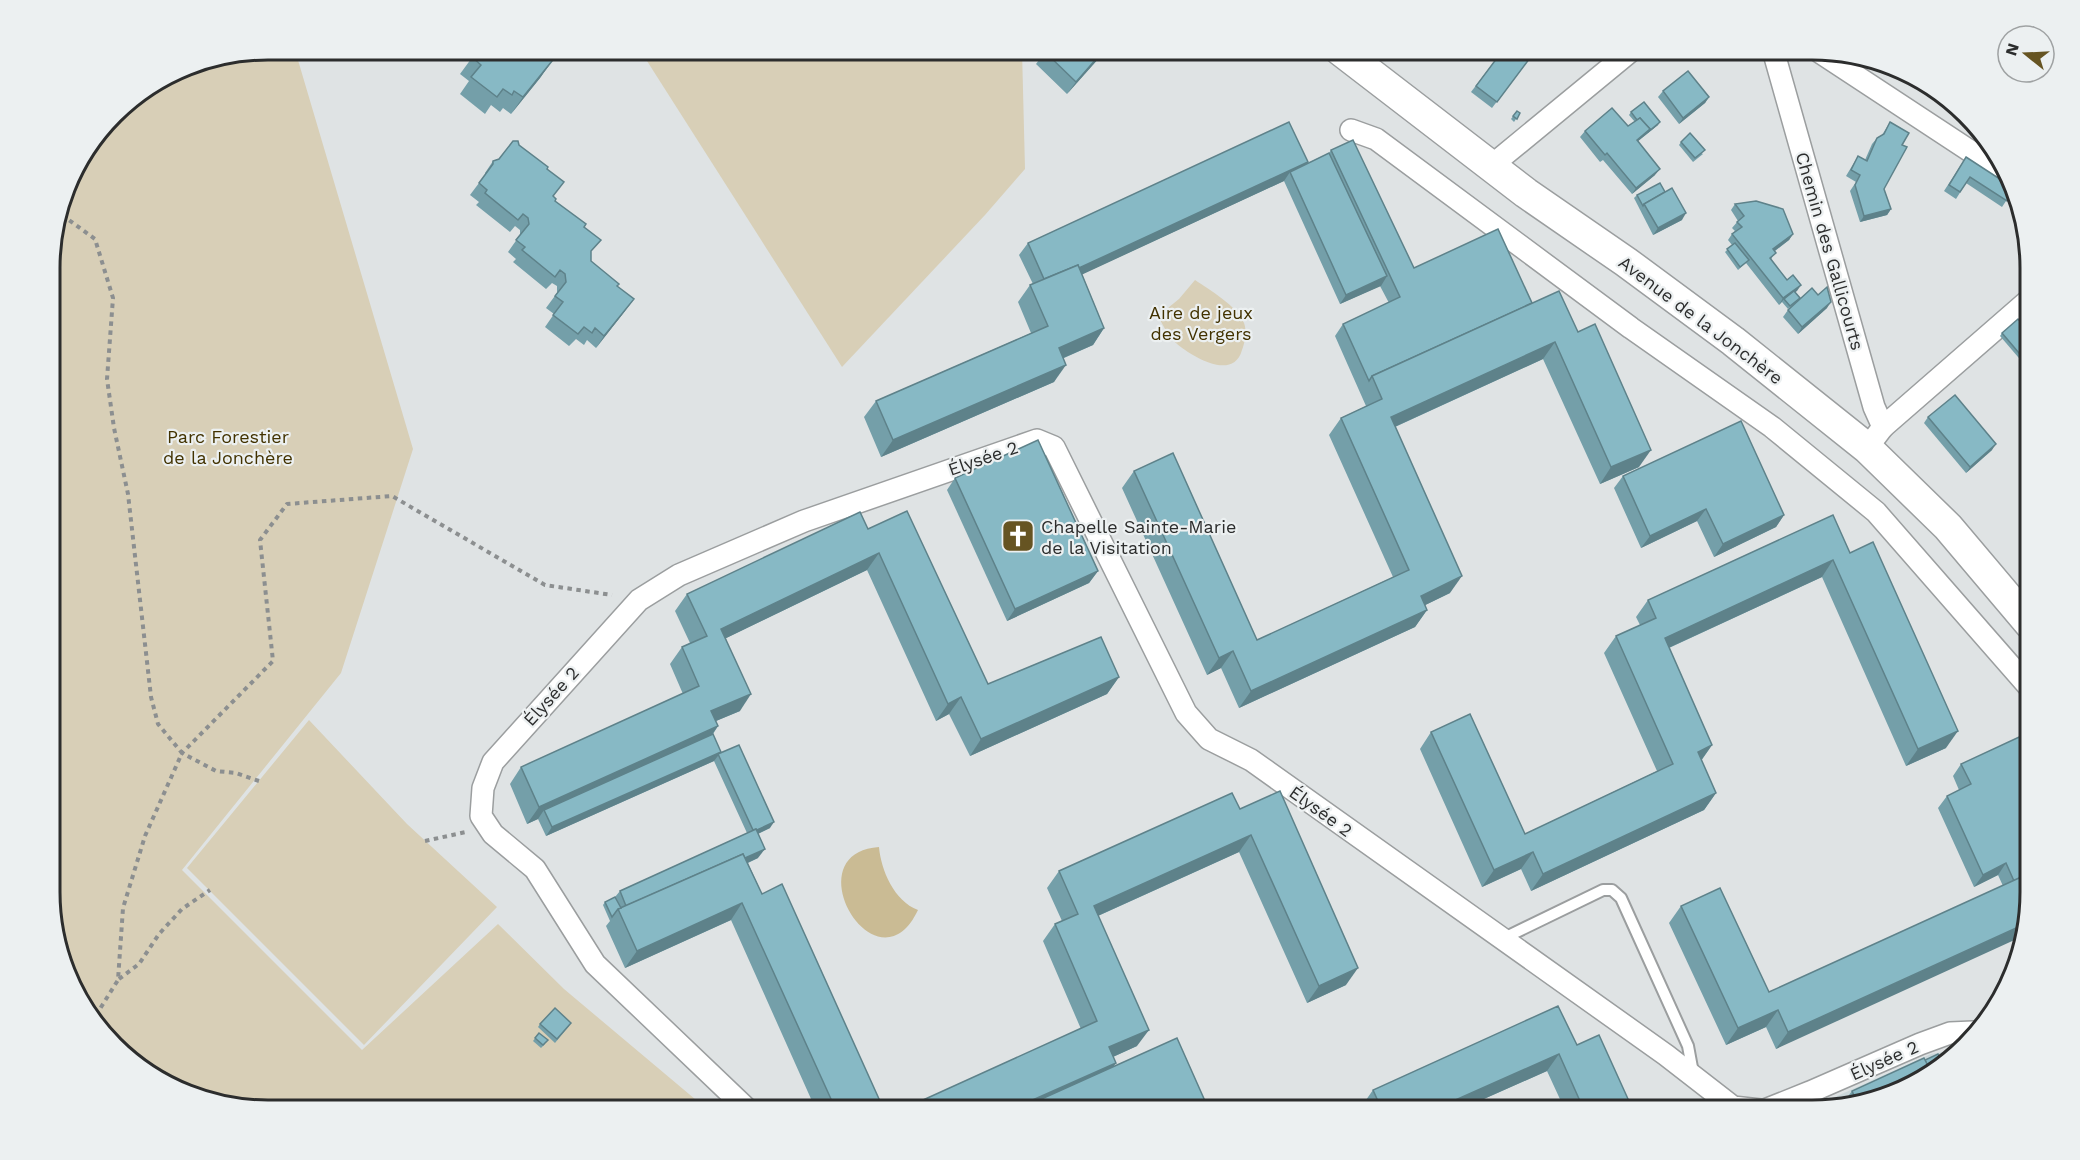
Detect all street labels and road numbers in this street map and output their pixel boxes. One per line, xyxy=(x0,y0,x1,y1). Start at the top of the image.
street label: Chemin des Gallicourts xyxy=(1792,149,1868,353)
street label: Avenue de la Jonchère xyxy=(1615,252,1787,388)
street label: Élysée 2 xyxy=(945,436,1021,480)
street label: Élysée 2 xyxy=(519,662,583,730)
street label: Élysée 2 xyxy=(1286,781,1356,841)
street label: Élysée 2 xyxy=(1847,1036,1921,1084)

